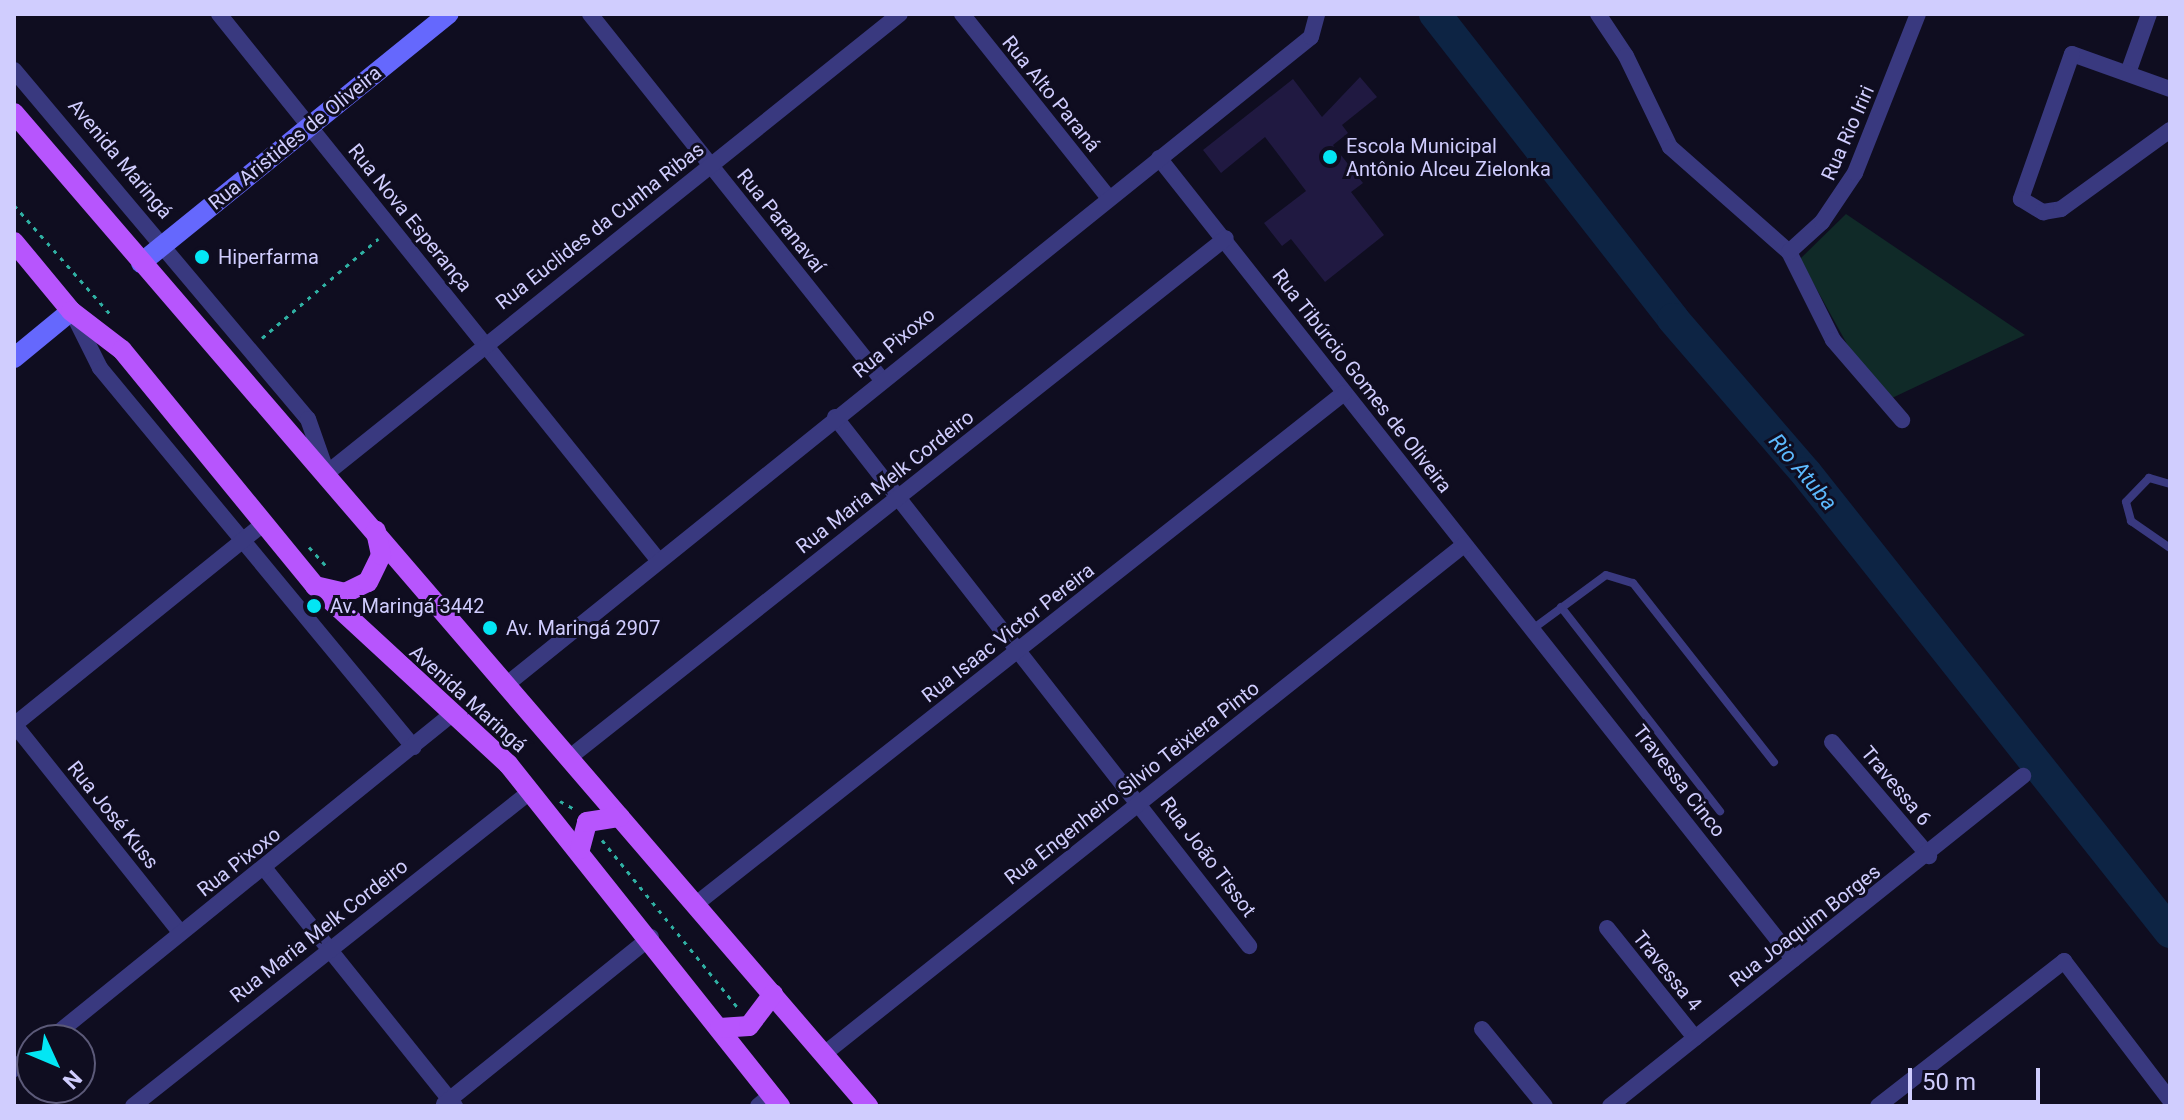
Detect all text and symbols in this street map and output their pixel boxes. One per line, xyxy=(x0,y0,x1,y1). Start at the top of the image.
street label: Rua Alto Paraná xyxy=(997,31,1105,157)
street label: Rua Aristides de Oliveira xyxy=(204,61,386,215)
street label: Rua Rio Iriri xyxy=(1816,82,1880,184)
street label: Avenida Maringá xyxy=(63,94,177,224)
place label: Escola Municipal Antônio Alceu Zielonka xyxy=(1346,134,1551,181)
street label: Rua Euclides da Cunha Ribas xyxy=(491,137,709,315)
street label: Rua Nova Esperança xyxy=(343,139,477,297)
marker: Escola Municipal Antônio Alceu Zielonka xyxy=(1321,148,1339,166)
street label: Rua Paranavaí xyxy=(732,164,830,278)
place label: Hiperfarma xyxy=(218,245,319,269)
marker: Hiperfarma xyxy=(193,248,211,266)
street label: Rua Tibúrcio Gomes de Oliveira xyxy=(1267,264,1457,498)
street label: Rua Pixoxo xyxy=(848,303,940,383)
street label: Rua Maria Melk Cordeiro xyxy=(791,405,979,559)
water label: Rio Atuba xyxy=(1763,428,1843,516)
street label: Rua Isaac Victor Pereira xyxy=(917,558,1099,708)
place label: Av. Maringá 3442 xyxy=(330,594,484,618)
marker: Av. Maringá 3442 xyxy=(305,597,323,615)
place label: Av. Maringá 2907 xyxy=(506,616,660,640)
marker: Av. Maringá 2907 xyxy=(481,619,499,637)
street label: Avenida Maringá xyxy=(405,640,531,758)
street label: Rua Engenheiro Silvio Teixiera Pinto xyxy=(1000,676,1264,890)
street label: Travessa Cinco xyxy=(1628,720,1730,842)
street label: Travessa 6 xyxy=(1856,741,1936,831)
street label: Rua José Kuss xyxy=(62,756,164,874)
street label: Rua João Tissot xyxy=(1155,792,1261,922)
street label: Rua Pixoxo xyxy=(193,822,285,902)
street label: Rua Maria Melk Cordeiro xyxy=(225,854,413,1008)
street label: Rua Joaquim Borges xyxy=(1725,860,1885,992)
street label: Travessa 4 xyxy=(1627,926,1707,1016)
north arrow xyxy=(16,1024,96,1104)
scale bar xyxy=(1912,1052,2044,1102)
text: N xyxy=(58,1065,87,1094)
text: 50 m xyxy=(1922,1068,1976,1096)

